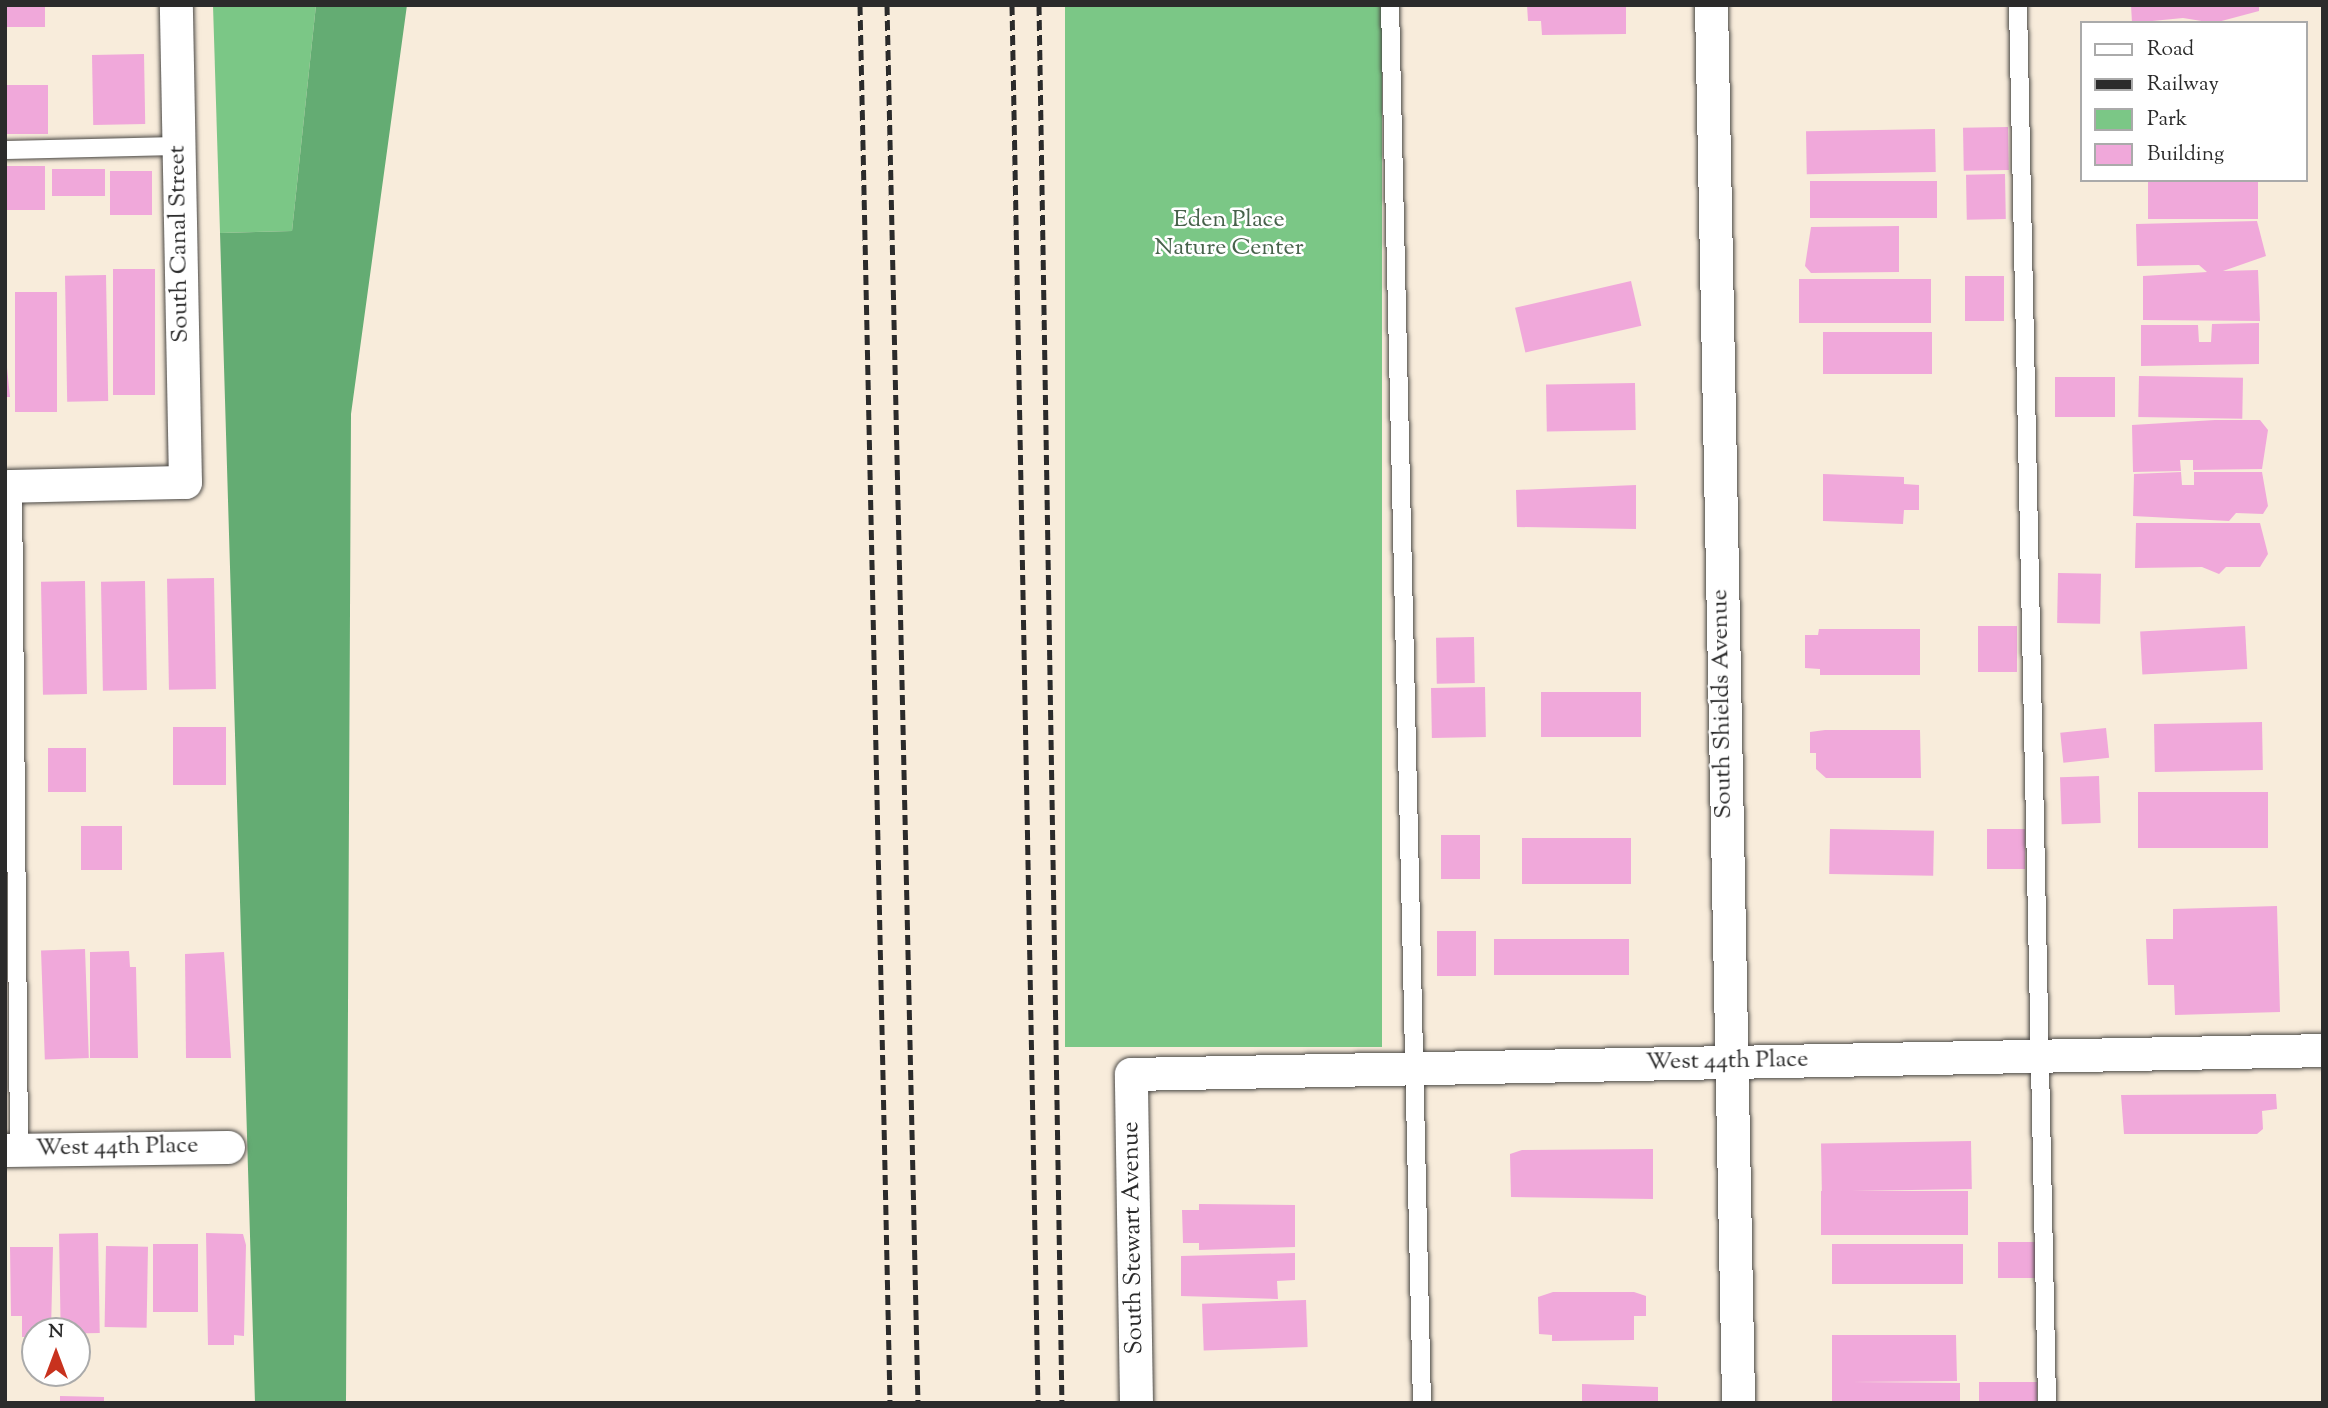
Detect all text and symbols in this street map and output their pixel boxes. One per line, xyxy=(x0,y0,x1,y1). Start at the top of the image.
legend xyxy=(2080,21,2307,182)
text: Road xyxy=(2147,35,2194,65)
text: Railway xyxy=(2147,70,2219,100)
text: Park xyxy=(2147,105,2187,135)
text: Building xyxy=(2147,140,2224,170)
street label: South Canal Street xyxy=(164,145,196,343)
park label: Eden Place Nature Center xyxy=(1154,207,1304,263)
street label: South Shields Avenue xyxy=(1707,589,1739,819)
street label: West 44th Place xyxy=(1645,1046,1809,1078)
street label: South Stewart Avenue xyxy=(1118,1121,1150,1355)
street label: West 44th Place xyxy=(35,1132,199,1164)
north arrow xyxy=(21,1317,91,1387)
text: N xyxy=(48,1319,64,1346)

